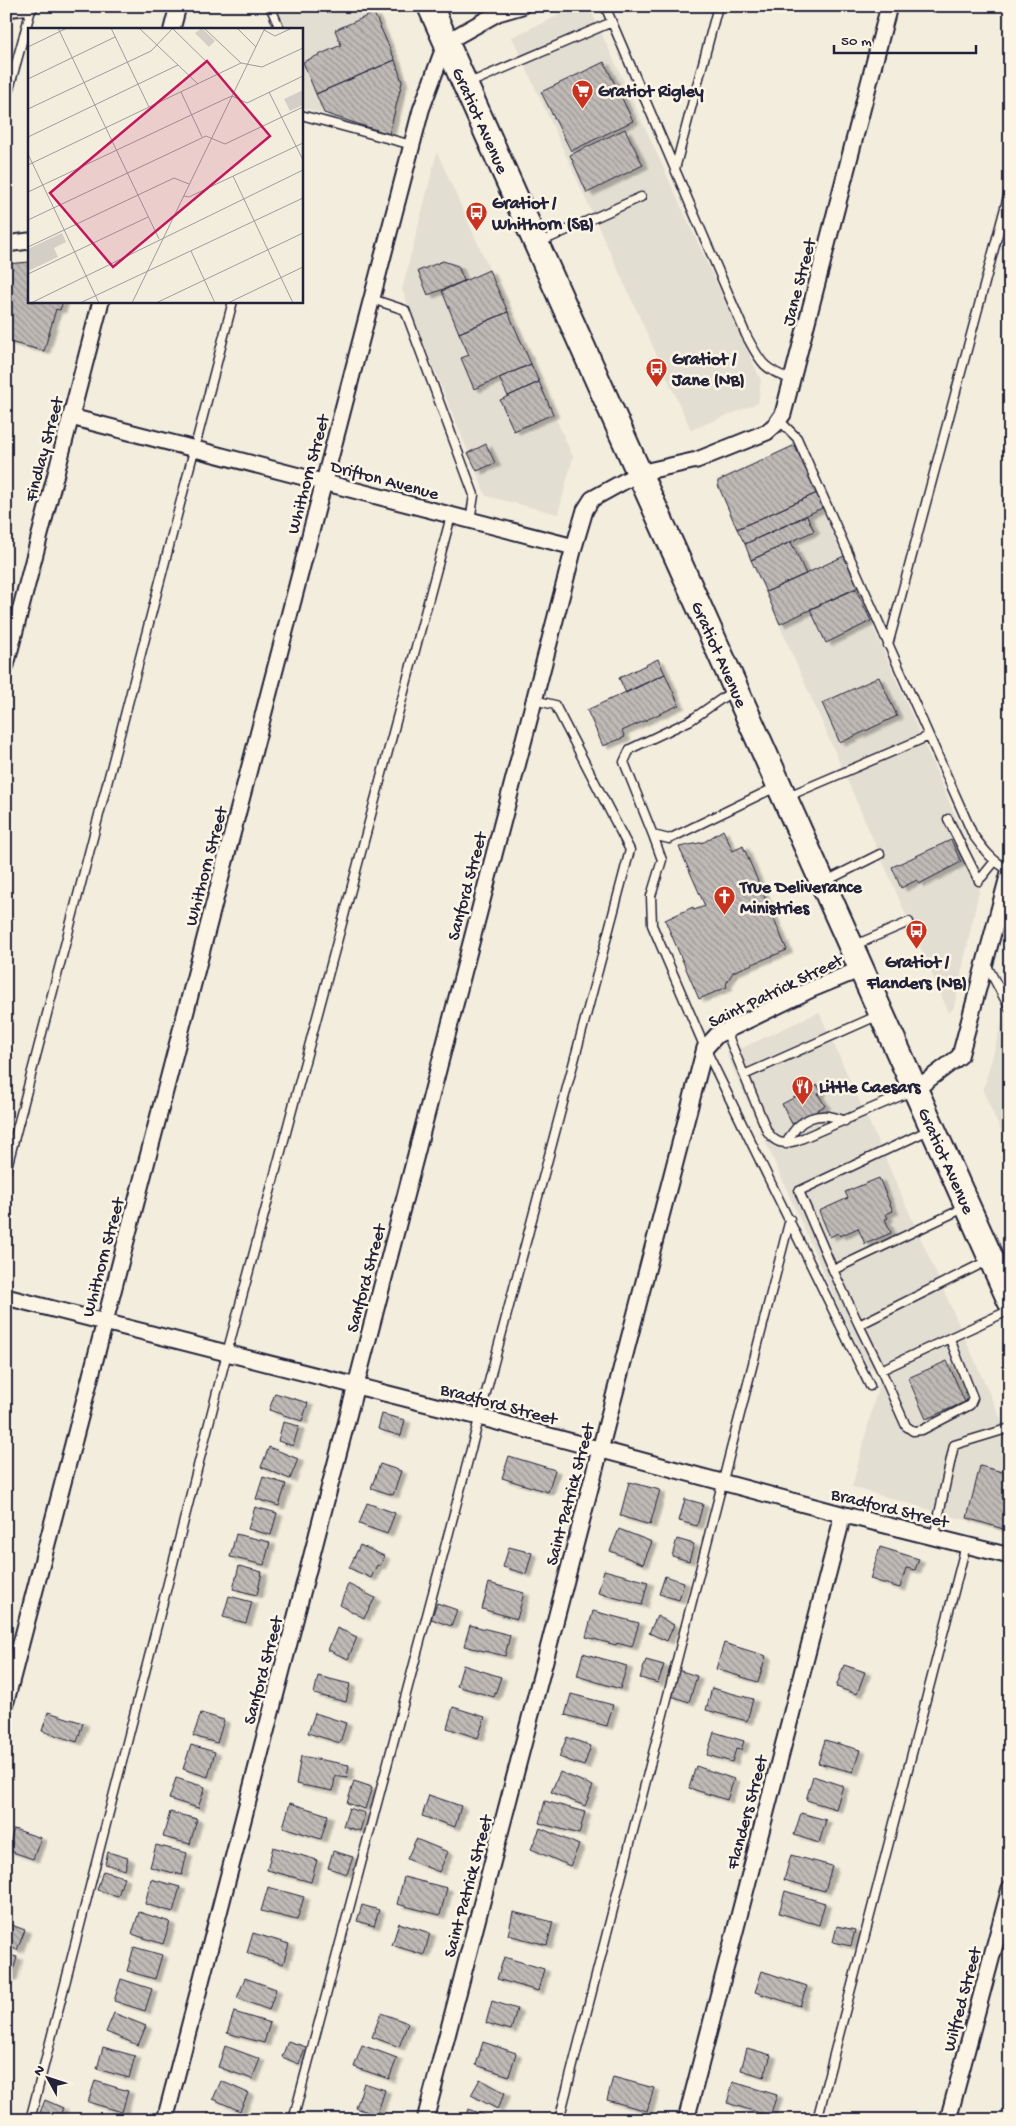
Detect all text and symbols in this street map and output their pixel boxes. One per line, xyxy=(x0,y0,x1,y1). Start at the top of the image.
scale bar xyxy=(834,22,976,54)
inset map xyxy=(28,28,302,302)
text: 50 m xyxy=(841,33,872,51)
street label: Gratiot Avenue xyxy=(446,65,512,178)
supermarket icon: Gratiot Rigley xyxy=(570,78,594,109)
place label: Gratiot Rigley xyxy=(598,82,704,103)
place label: Gratiot / Whithorn (SB) xyxy=(491,194,594,236)
bus stop icon: Gratiot / Whithorn (SB) xyxy=(464,200,488,231)
street label: Jane Street xyxy=(779,235,823,329)
place label: Gratiot / Jane (NB) xyxy=(671,350,745,392)
bus stop icon: Gratiot / Jane (NB) xyxy=(644,356,668,387)
street label: Findlay Street xyxy=(21,394,70,505)
street label: Whithorn Street xyxy=(283,411,336,536)
street label: Drifton Avenue xyxy=(327,457,441,506)
street label: Gratiot Avenue xyxy=(685,599,751,712)
street label: Whithorn Street xyxy=(181,803,234,928)
street label: Sanford Street xyxy=(444,829,493,943)
place label: True Deliverance Ministries xyxy=(738,878,862,920)
church icon: True Deliverance Ministries xyxy=(712,884,736,915)
bus stop icon: Gratiot / Flanders (NB) xyxy=(905,919,929,950)
street label: Saint Patrick Street xyxy=(706,950,848,1034)
place label: Gratiot / Flanders (NB) xyxy=(866,953,967,995)
restaurant icon: Little Caesars xyxy=(791,1074,815,1105)
place label: Little Caesars xyxy=(819,1078,922,1099)
street label: Gratiot Avenue xyxy=(912,1105,978,1219)
street label: Whithorn Street xyxy=(78,1194,131,1319)
street label: Sanford Street xyxy=(343,1221,392,1335)
street label: Bradford Street xyxy=(437,1379,561,1432)
street label: Saint Patrick Street xyxy=(542,1420,601,1568)
street label: Bradford Street xyxy=(828,1484,952,1535)
street label: Sanford Street xyxy=(240,1613,289,1727)
street label: Flanders Street xyxy=(723,1752,774,1873)
street label: Saint Patrick Street xyxy=(440,1812,499,1960)
street label: Wilfred Street xyxy=(939,1944,988,2054)
north arrow xyxy=(22,2054,72,2104)
text: N xyxy=(31,2062,49,2080)

